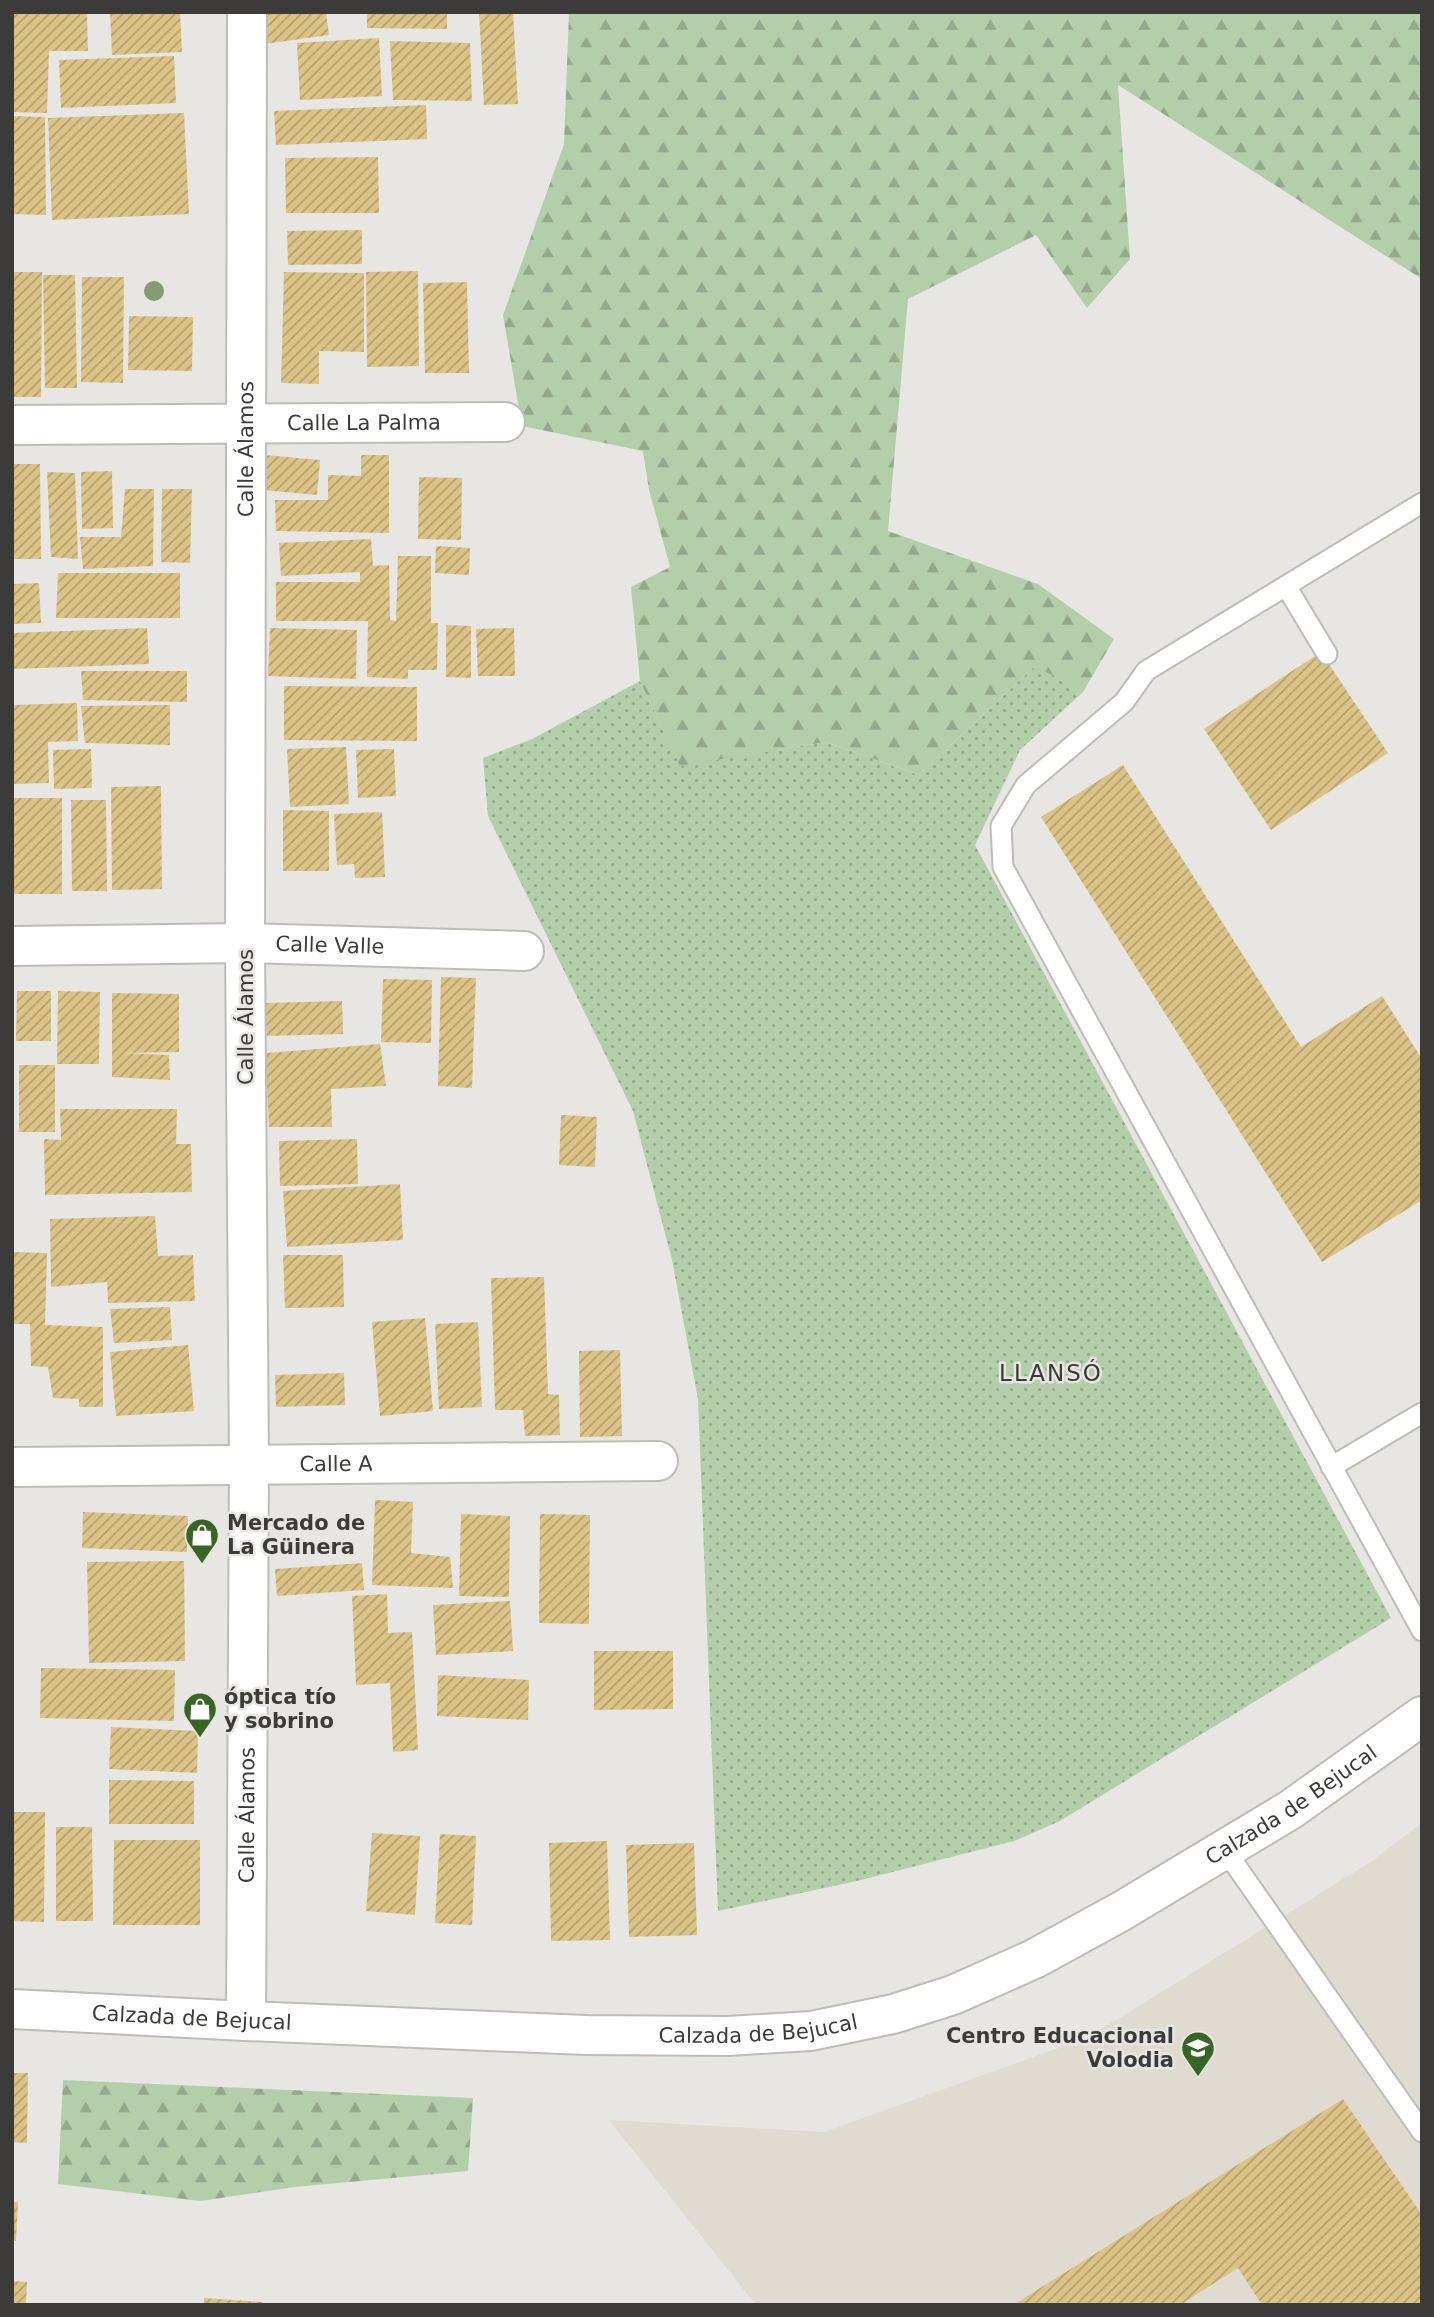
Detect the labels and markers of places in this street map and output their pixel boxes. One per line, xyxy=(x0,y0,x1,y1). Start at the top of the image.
place label: Mercado de La Güinera xyxy=(227,1511,365,1559)
shop icon: Mercado de La Güinera xyxy=(183,1516,221,1565)
place label: óptica tío y sobrino xyxy=(224,1685,336,1733)
shop icon: óptica tío y sobrino xyxy=(181,1690,219,1739)
place label: Centro Educacional Volodia xyxy=(946,2024,1174,2072)
school or university icon: Centro Educacional Volodia xyxy=(1179,2029,1217,2078)

